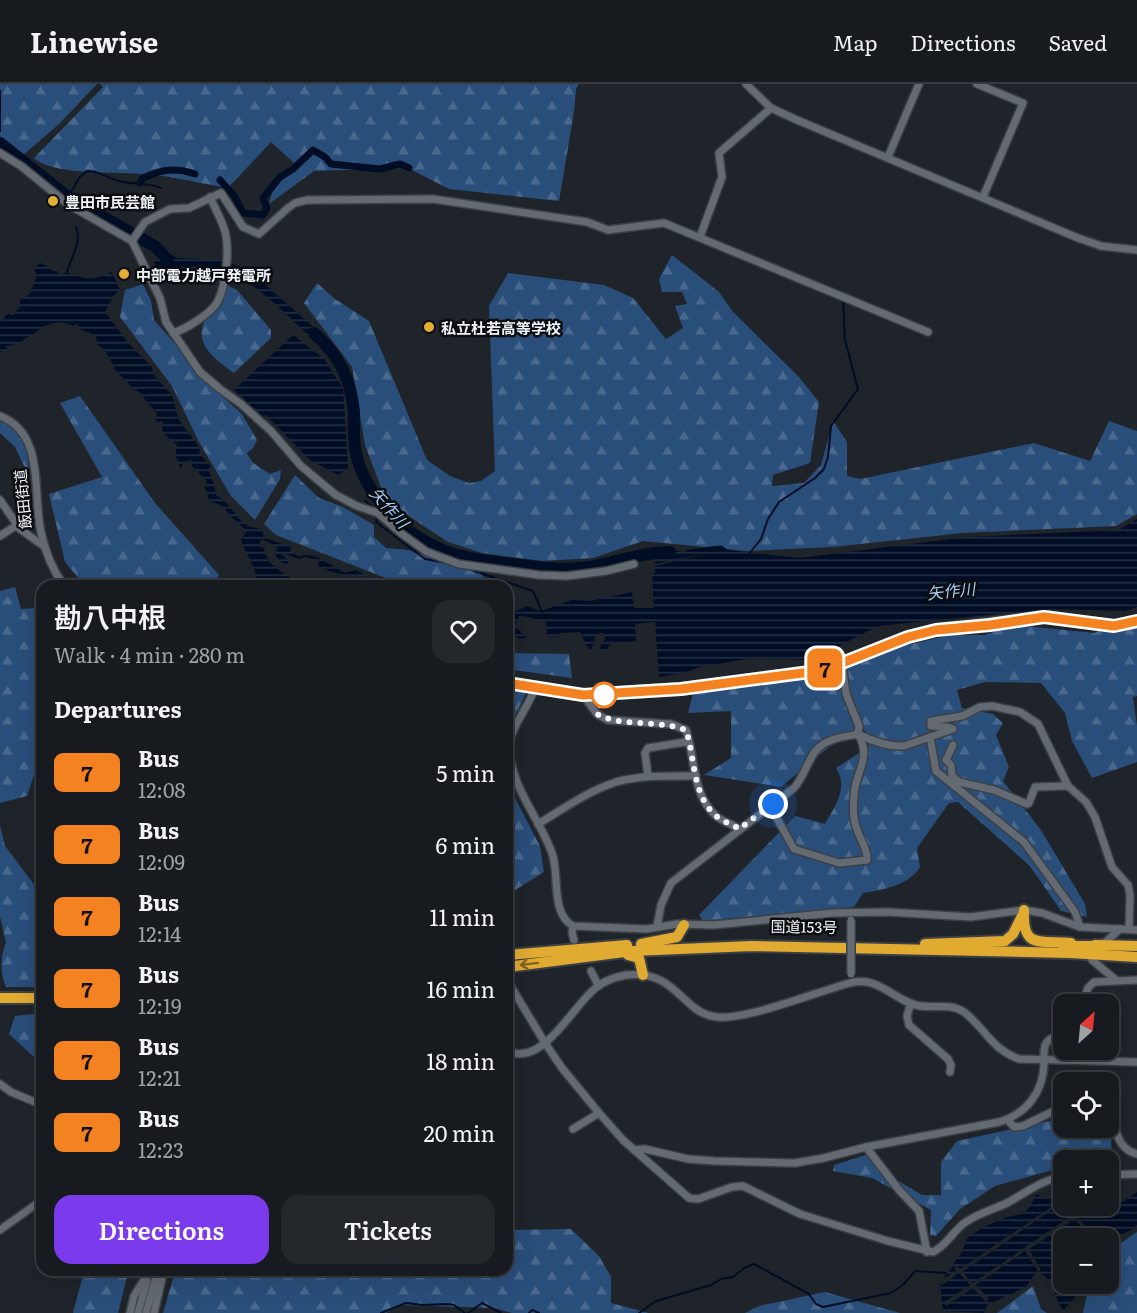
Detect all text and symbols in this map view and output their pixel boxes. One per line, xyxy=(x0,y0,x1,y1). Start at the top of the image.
text: Linewise xyxy=(30,20,158,62)
text: Map xyxy=(833,26,878,57)
text: Directions xyxy=(911,26,1016,57)
text: Saved xyxy=(1049,26,1107,57)
place label: 豊田市民芸館 xyxy=(65,190,155,213)
marker: 豊田市民芸館 xyxy=(46,194,60,208)
place label: 中部電力越戸発電所 xyxy=(136,263,271,286)
marker: 中部電力越戸発電所 xyxy=(117,267,131,281)
place label: 私立杜若高等学校 xyxy=(441,316,561,339)
marker: 私立杜若高等学校 xyxy=(422,320,436,334)
street label: 飯田街道 xyxy=(7,468,37,530)
water label: 矢作川 xyxy=(365,481,416,534)
water label: 矢作川 xyxy=(926,575,978,604)
text: 勘八中根 xyxy=(54,595,166,637)
button: heart xyxy=(432,600,495,663)
text: Walk · 4 min · 280 m xyxy=(54,639,245,669)
line badge: 7 xyxy=(806,648,844,688)
text: 7 xyxy=(819,653,831,684)
unlabelled marker xyxy=(591,682,617,708)
text: Departures xyxy=(54,692,181,725)
text: Bus xyxy=(138,741,179,774)
text: 5 min xyxy=(436,756,495,789)
text: 7 xyxy=(81,757,93,788)
text: 12:08 xyxy=(138,774,186,804)
your location xyxy=(758,789,788,819)
text: Bus xyxy=(138,813,179,846)
text: 6 min xyxy=(436,828,495,861)
text: 7 xyxy=(81,829,93,860)
text: 12:09 xyxy=(138,846,185,876)
text: Bus xyxy=(138,885,179,918)
text: 11 min xyxy=(429,900,495,933)
text: 7 xyxy=(81,901,93,932)
street label: 国道153号 xyxy=(770,914,838,938)
text: 12:14 xyxy=(138,918,181,948)
text: Bus xyxy=(138,957,179,990)
one-way arrow xyxy=(519,959,539,970)
text: 16 min xyxy=(427,972,495,1005)
text: 7 xyxy=(81,973,93,1004)
text: 12:19 xyxy=(138,990,182,1020)
north arrow xyxy=(1053,994,1119,1060)
map controls xyxy=(1053,994,1119,1294)
text: Bus xyxy=(138,1029,179,1062)
text: 18 min xyxy=(426,1044,495,1077)
text: 7 xyxy=(81,1045,93,1076)
text: 12:21 xyxy=(138,1062,181,1092)
button: locate xyxy=(1053,1072,1119,1138)
text: Bus xyxy=(138,1101,179,1134)
text: 20 min xyxy=(423,1116,495,1149)
text: 7 xyxy=(81,1117,93,1148)
text: 12:23 xyxy=(138,1134,184,1164)
button: + xyxy=(1053,1150,1119,1216)
button: Directions xyxy=(54,1195,269,1264)
button: Tickets xyxy=(281,1195,495,1264)
button: − xyxy=(1053,1228,1119,1294)

